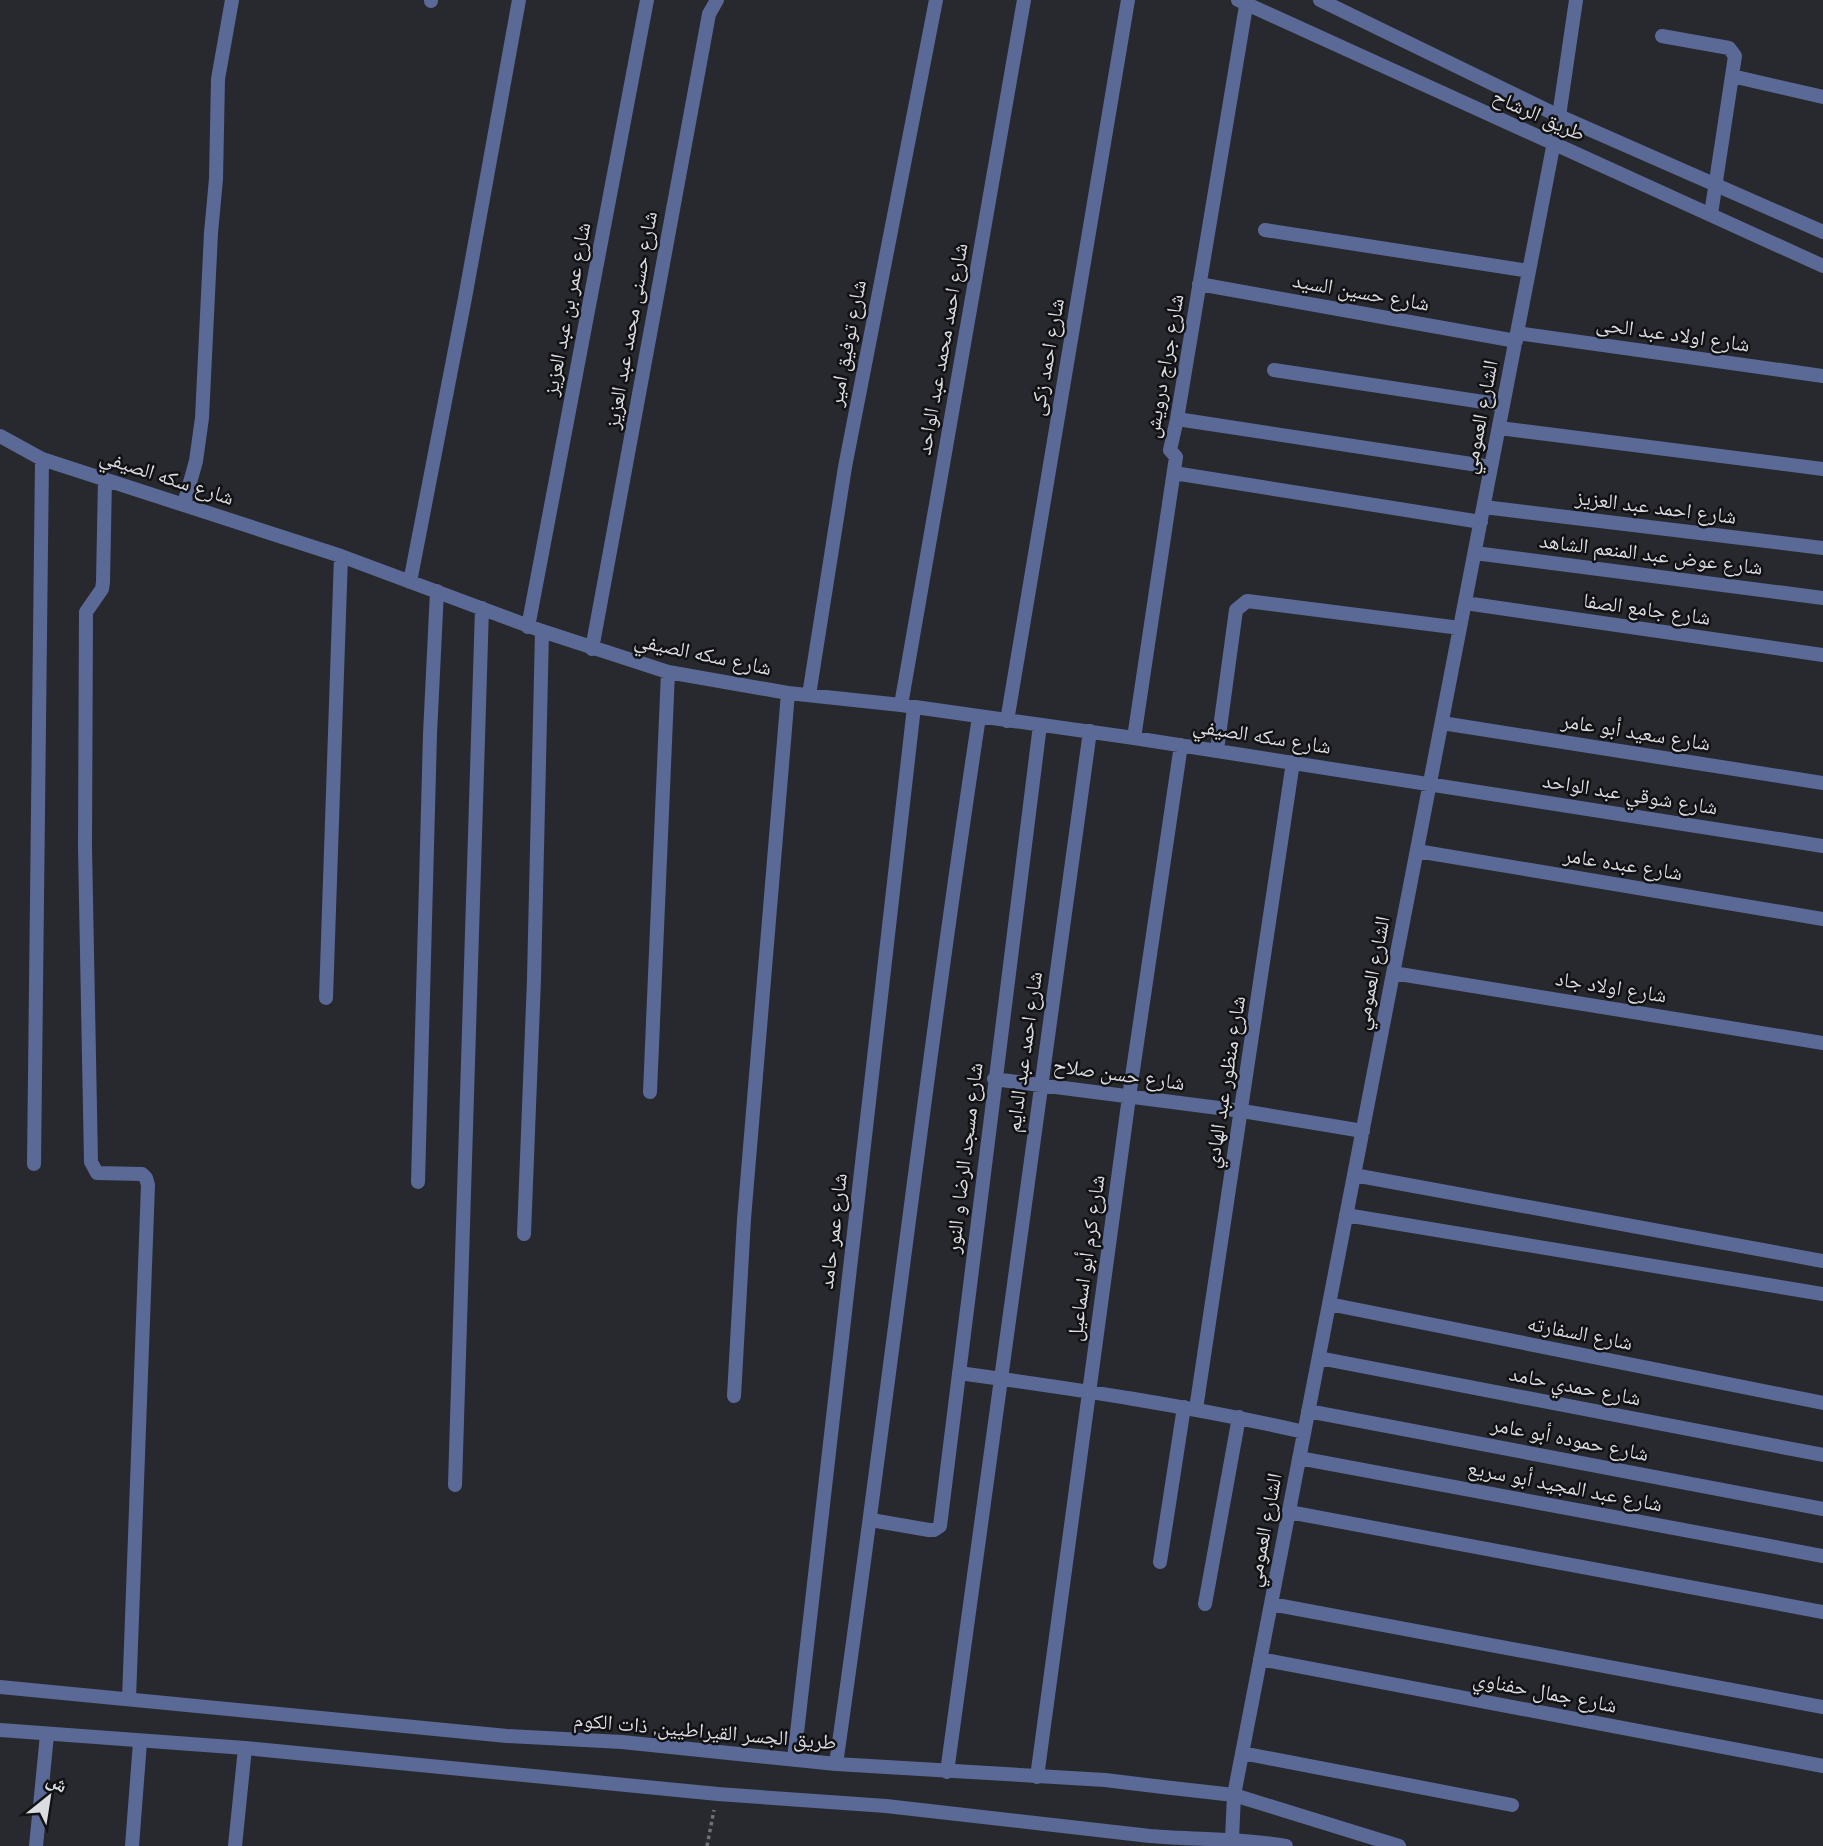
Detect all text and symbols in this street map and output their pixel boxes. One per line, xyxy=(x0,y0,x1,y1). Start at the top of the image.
street label: طريق الرشاح xyxy=(1489,83,1589,147)
street label: شارع حسنى محمد عبد العزيز xyxy=(599,209,663,432)
street label: شارع عمر بن عبد العزيز xyxy=(537,220,597,399)
street label: شارع احمد محمد عبد الواحد xyxy=(911,241,973,457)
street label: شارع حسين السيد xyxy=(1290,267,1432,317)
street label: شارع توفيق امير xyxy=(822,278,872,409)
street label: شارع جراج درويش xyxy=(1139,292,1189,440)
street label: شارع احمد زكى xyxy=(1024,296,1070,418)
street label: شارع اولاد عبد الحى xyxy=(1594,310,1752,358)
street label: الشارع العمومي xyxy=(1456,358,1507,477)
street label: شارع سكه الصيفي xyxy=(96,443,237,514)
street label: شارع احمد عبد العزيز xyxy=(1573,484,1738,530)
street label: شارع عوض عبد المنعم الشاهد xyxy=(1538,527,1764,582)
street label: شارع جامع الصفا xyxy=(1582,587,1712,631)
street label: شارع سكه الصيفي xyxy=(631,627,774,684)
street label: شارع سعيد أبو عامر xyxy=(1559,707,1712,757)
street label: شارع سكه الصيفي xyxy=(1191,712,1333,763)
street label: شارع شوقي عبد الواحد xyxy=(1540,767,1720,824)
street label: شارع عبده عامر xyxy=(1561,842,1684,886)
street label: الشارع العمومي xyxy=(1348,914,1399,1033)
street label: شارع اولاد جاد xyxy=(1553,965,1669,1009)
street label: شارع احمد عبد الدايم xyxy=(1000,970,1049,1134)
street label: شارع منظور عبد الهادي xyxy=(1199,994,1255,1170)
street label: شارع حسن صلاح xyxy=(1051,1052,1187,1096)
street label: شارع مسجد الرضا و النور xyxy=(939,1061,989,1256)
street label: شارع عمر حامد xyxy=(813,1172,853,1290)
street label: شارع كرم أبو اسماعيل xyxy=(1061,1173,1112,1343)
street label: شارع السفارته xyxy=(1525,1310,1635,1356)
street label: شارع حمدي حامد xyxy=(1506,1360,1643,1415)
street label: شارع حموده أبو عامر xyxy=(1488,1411,1651,1467)
street label: شارع عبد المجيد أبو سريع xyxy=(1465,1454,1665,1518)
street label: الشارع العمومي xyxy=(1240,1471,1291,1590)
street label: شارع جمال حفناوي xyxy=(1470,1665,1619,1722)
street label: طريق الجسر القيراطيين, ذات الكوم xyxy=(572,1707,838,1756)
north arrow xyxy=(14,1762,84,1832)
text: ش xyxy=(43,1768,72,1798)

